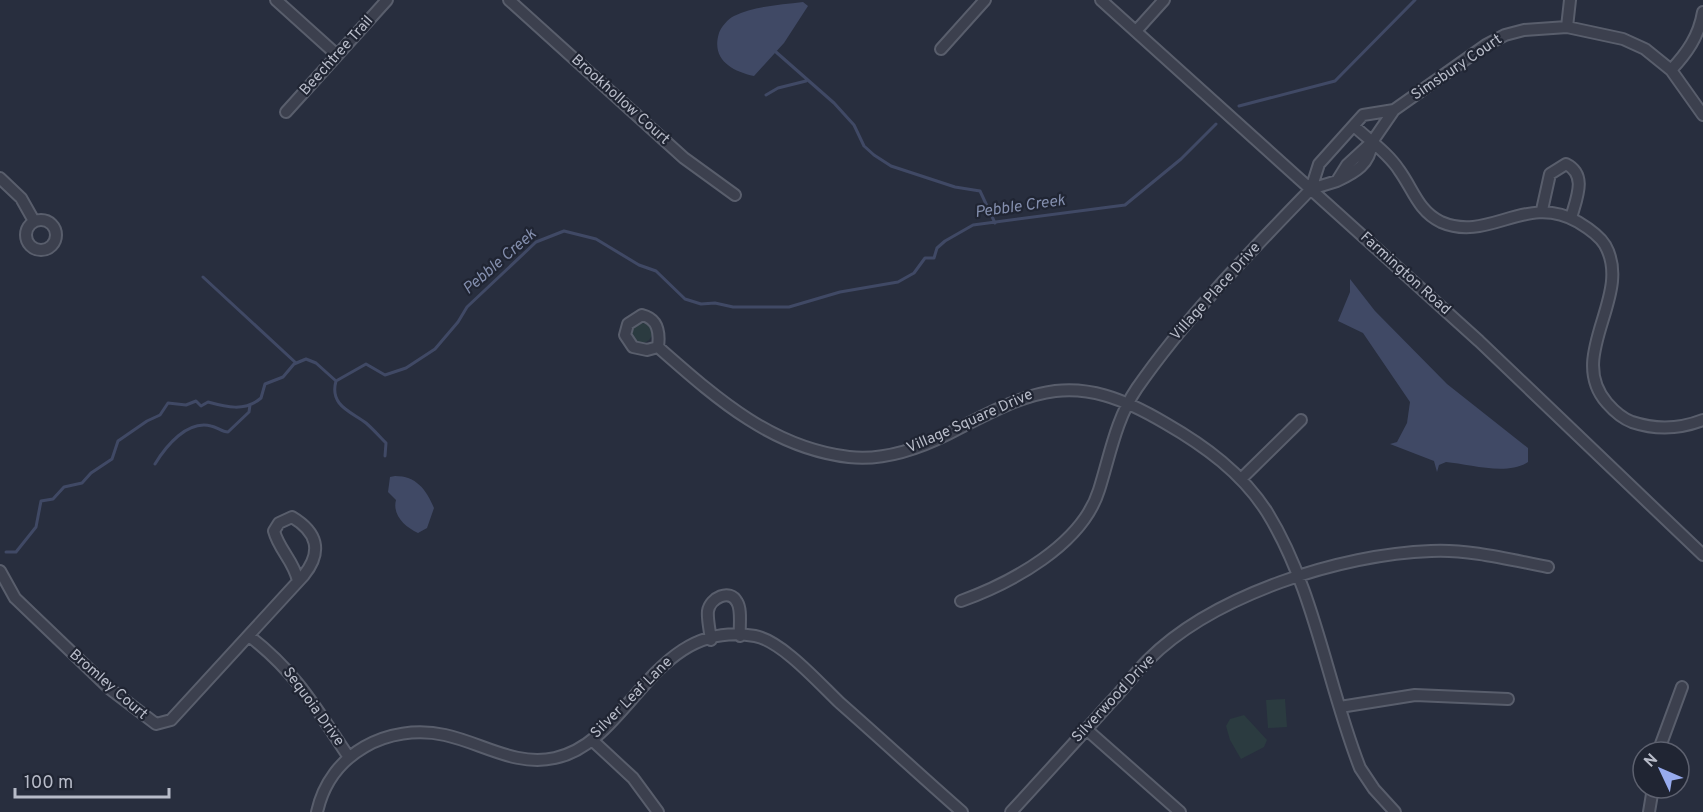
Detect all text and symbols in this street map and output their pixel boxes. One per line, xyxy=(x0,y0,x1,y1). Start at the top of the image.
street label: Beechtree Trail xyxy=(296,12,378,100)
street label: Simsbury Court xyxy=(1408,31,1506,105)
street label: Brookhollow Court xyxy=(567,51,673,149)
water label: Pebble Creek xyxy=(974,191,1067,223)
water label: Pebble Creek xyxy=(459,224,542,299)
street label: Farmington Road xyxy=(1356,228,1454,320)
street label: Village Place Drive xyxy=(1167,239,1265,345)
street label: Village Square Drive xyxy=(904,386,1036,458)
street label: Bromley Court xyxy=(65,646,151,724)
street label: Silverwood Drive xyxy=(1068,651,1160,747)
street label: Silver Leaf Lane xyxy=(587,653,677,743)
street label: Sequoia Drive xyxy=(278,664,348,750)
north arrow xyxy=(1631,740,1691,800)
text: N xyxy=(1640,750,1663,772)
scale bar xyxy=(15,761,170,799)
text: 100 m xyxy=(24,772,73,795)

